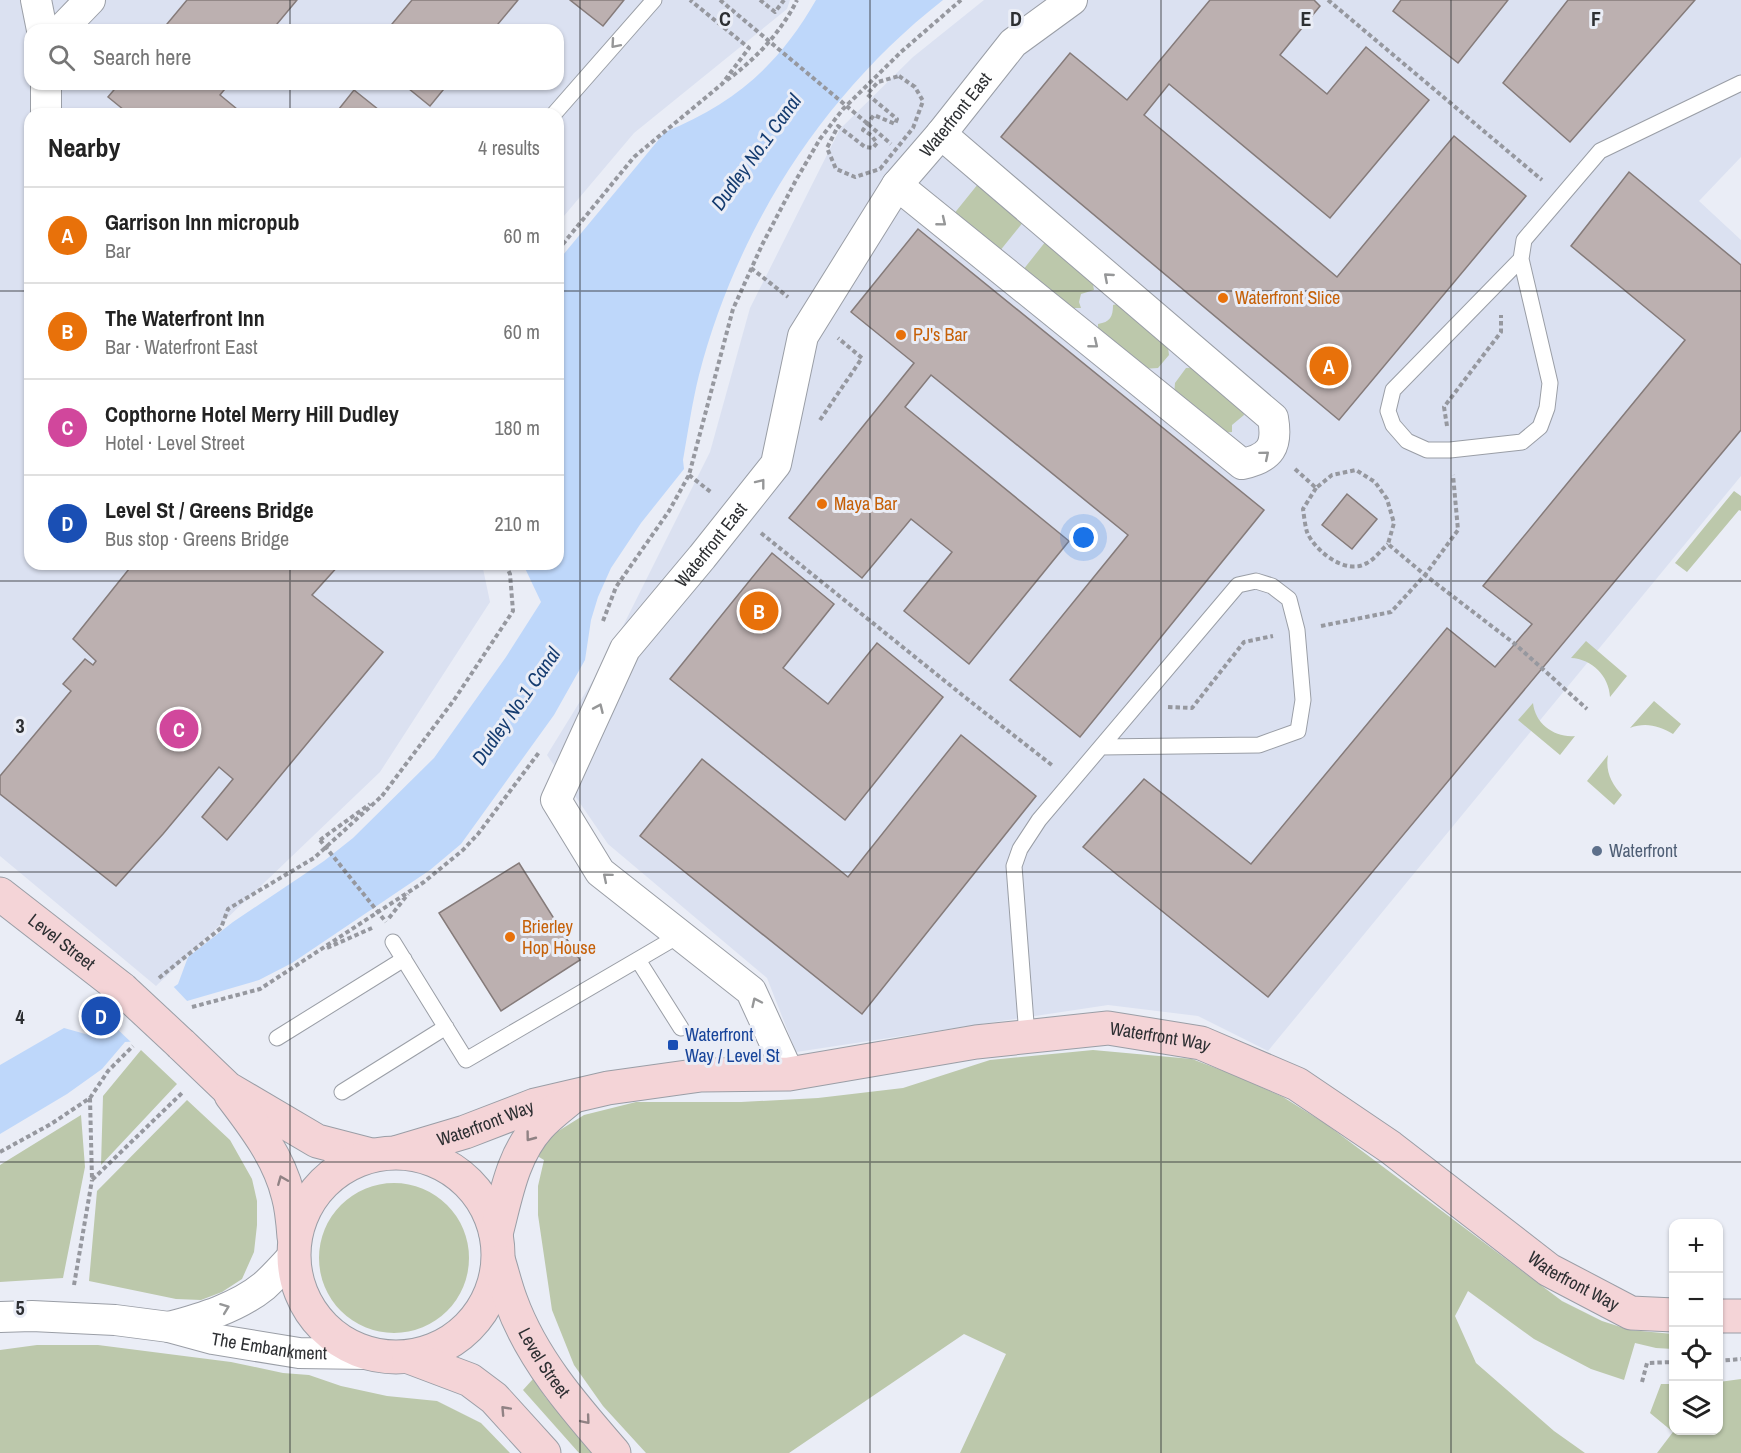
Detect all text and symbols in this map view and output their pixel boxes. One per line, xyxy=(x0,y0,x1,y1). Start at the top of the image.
text: C xyxy=(719,5,731,32)
text: D xyxy=(1010,5,1022,32)
text: E xyxy=(1301,5,1312,32)
text: F xyxy=(1591,5,1601,32)
search box xyxy=(24,24,564,90)
one-way arrow xyxy=(611,37,622,48)
icon: search xyxy=(45,41,78,74)
text: Search here xyxy=(93,42,191,72)
street label: Waterfront East xyxy=(914,67,997,162)
water label: Dudley No.1 Canal xyxy=(704,88,807,215)
text: Nearby xyxy=(48,130,120,165)
text: 4 results xyxy=(478,134,540,161)
text: Garrison Inn micropub xyxy=(105,207,299,237)
one-way arrow xyxy=(935,214,946,225)
text: A xyxy=(62,222,73,249)
text: 60 m xyxy=(504,222,540,249)
text: Bar xyxy=(105,237,131,264)
one-way arrow xyxy=(1104,273,1115,284)
place label: Waterfront Slice xyxy=(1235,285,1340,310)
marker: Waterfront Slice xyxy=(1216,291,1230,305)
text: The Waterfront Inn xyxy=(105,303,265,333)
text: B xyxy=(62,318,73,345)
text: 60 m xyxy=(504,318,540,345)
place label: PJ's Bar xyxy=(913,322,968,347)
marker: PJ's Bar xyxy=(894,328,908,342)
text: Bar · Waterfront East xyxy=(105,333,258,360)
one-way arrow xyxy=(1087,337,1098,348)
pin: A xyxy=(1310,344,1348,388)
text: Copthorne Hotel Merry Hill Dudley xyxy=(105,399,399,429)
text: C xyxy=(62,414,73,441)
text: 180 m xyxy=(494,414,540,441)
text: Hotel · Level Street xyxy=(105,429,244,456)
one-way arrow xyxy=(1258,451,1269,462)
one-way arrow xyxy=(753,478,764,489)
place label: Maya Bar xyxy=(834,491,897,516)
text: Level St / Greens Bridge xyxy=(105,495,314,525)
street label: Waterfront East xyxy=(669,497,753,592)
marker: Maya Bar xyxy=(815,497,829,511)
text: D xyxy=(62,510,73,537)
text: 210 m xyxy=(494,510,540,537)
your location xyxy=(1069,523,1098,552)
text: Bus stop · Greens Bridge xyxy=(105,525,289,552)
pin: B xyxy=(740,588,778,634)
water label: Dudley No.1 Canal xyxy=(465,641,566,770)
one-way arrow xyxy=(591,703,603,714)
pin: C xyxy=(160,706,198,752)
text: 3 xyxy=(15,712,25,739)
place label: Waterfront xyxy=(1609,838,1677,863)
marker: Waterfront xyxy=(1590,844,1604,858)
one-way arrow xyxy=(603,874,614,885)
street label: Level Street xyxy=(23,907,101,976)
place label: Brierley Hop House xyxy=(522,914,596,960)
marker: Brierley Hop House xyxy=(503,930,517,944)
pin: D xyxy=(82,994,120,1038)
one-way arrow xyxy=(751,998,763,1009)
text: 4 xyxy=(15,1003,25,1030)
street label: Waterfront Way xyxy=(1108,1015,1215,1058)
place label: Waterfront Way / Level St xyxy=(685,1022,780,1068)
marker: Waterfront Way / Level St xyxy=(666,1038,680,1052)
street label: Waterfront Way xyxy=(434,1093,538,1152)
one-way arrow xyxy=(526,1131,537,1142)
one-way arrow xyxy=(277,1175,289,1186)
map controls xyxy=(1669,1219,1723,1435)
button: + xyxy=(1669,1219,1723,1273)
street label: Waterfront Way xyxy=(1523,1245,1624,1317)
button: − xyxy=(1669,1273,1723,1327)
text: 5 xyxy=(15,1294,25,1321)
one-way arrow xyxy=(219,1303,230,1316)
street label: Level Street xyxy=(512,1323,576,1403)
street label: The Embankment xyxy=(210,1326,327,1365)
button: locate xyxy=(1669,1327,1723,1381)
button: layers xyxy=(1669,1381,1723,1435)
one-way arrow xyxy=(501,1406,512,1417)
one-way arrow xyxy=(578,1413,589,1424)

